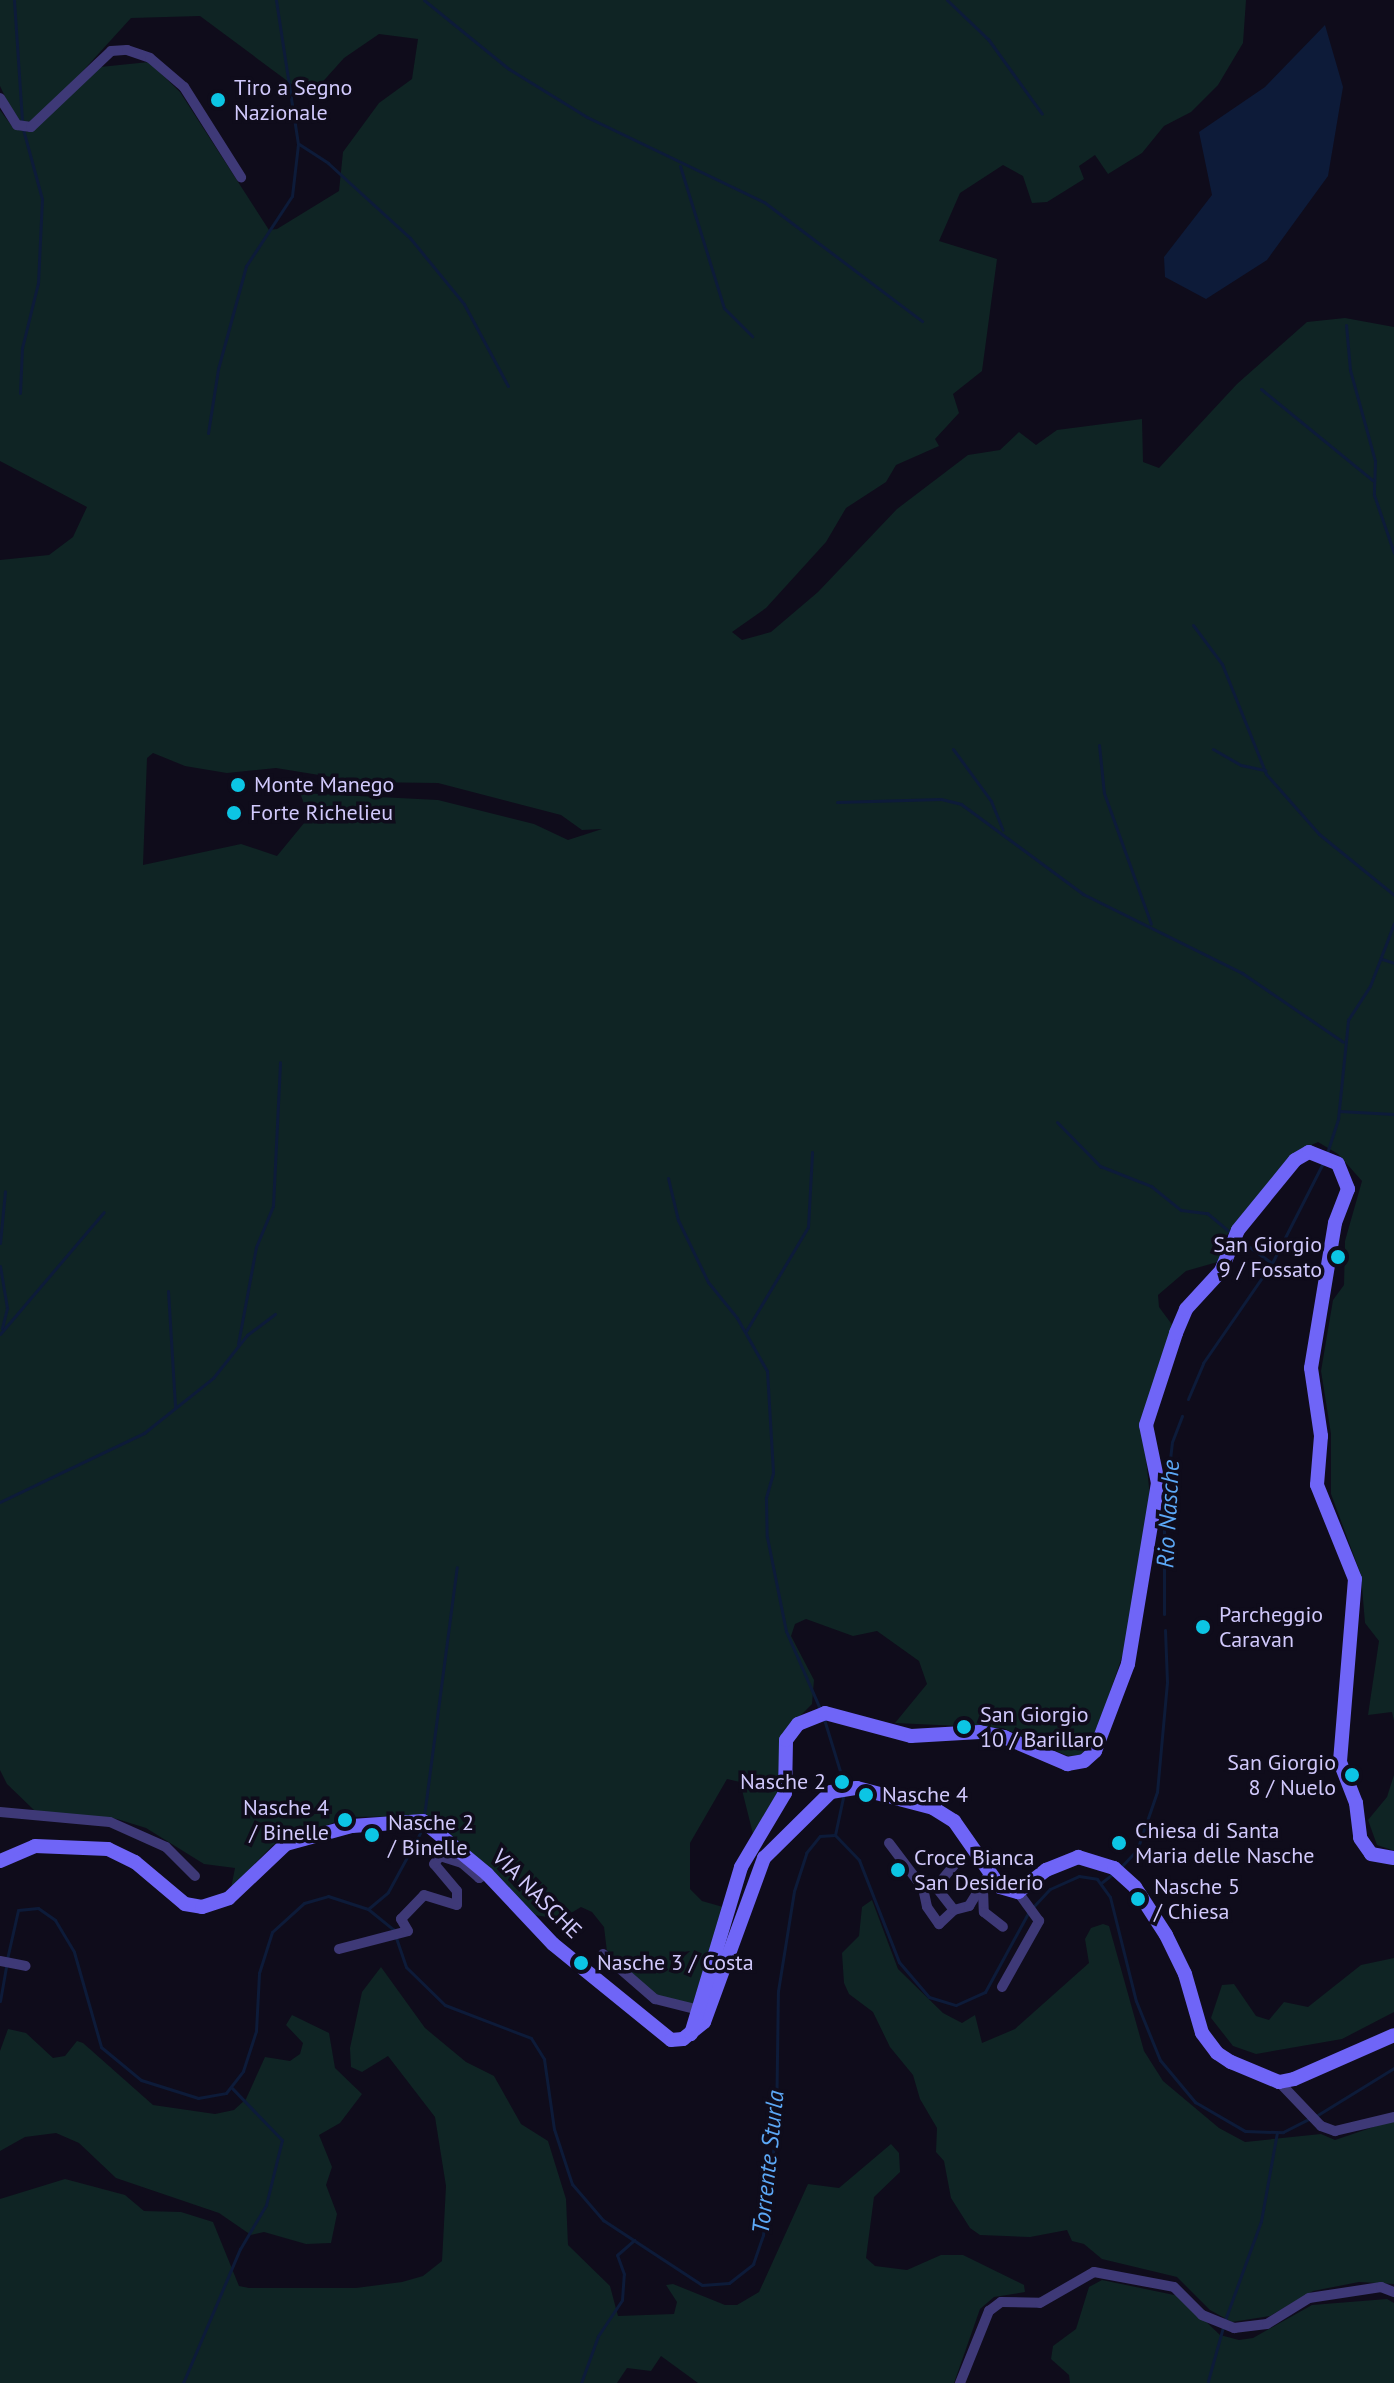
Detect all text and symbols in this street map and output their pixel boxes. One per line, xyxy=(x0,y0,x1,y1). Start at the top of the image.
place label: Tiro a Segno Nazionale xyxy=(234,74,352,126)
marker: Tiro a Segno Nazionale xyxy=(209,91,227,109)
place label: Monte Manego xyxy=(254,772,394,798)
marker: Monte Manego xyxy=(229,776,247,794)
place label: Forte Richelieu xyxy=(250,800,393,826)
marker: Forte Richelieu xyxy=(225,804,243,822)
place label: San Giorgio 9 / Fossato xyxy=(1213,1231,1322,1282)
marker: San Giorgio 9 / Fossato xyxy=(1329,1248,1347,1266)
water label: Rio Nasche xyxy=(1151,1459,1185,1569)
place label: Parcheggio Caravan xyxy=(1219,1601,1323,1652)
marker: Parcheggio Caravan xyxy=(1194,1618,1212,1636)
place label: San Giorgio 10 / Barillaro xyxy=(980,1701,1104,1752)
marker: San Giorgio 10 / Barillaro xyxy=(955,1718,973,1736)
place label: San Giorgio 8 / Nuelo xyxy=(1227,1749,1336,1800)
marker: San Giorgio 8 / Nuelo xyxy=(1343,1766,1361,1784)
place label: Nasche 2 xyxy=(740,1769,826,1795)
marker: Nasche 2 xyxy=(833,1773,851,1791)
place label: Nasche 4 xyxy=(882,1782,968,1808)
marker: Nasche 4 xyxy=(857,1786,875,1804)
place label: Nasche 4 / Binelle xyxy=(243,1794,329,1846)
place label: Nasche 2 / Binelle xyxy=(388,1809,474,1860)
marker: Nasche 4 / Binelle xyxy=(336,1811,354,1829)
place label: Chiesa di Santa Maria delle Nasche xyxy=(1135,1817,1314,1868)
marker: Nasche 2 / Binelle xyxy=(363,1826,381,1844)
marker: Chiesa di Santa Maria delle Nasche xyxy=(1110,1834,1128,1852)
street label: VIA NASCHE xyxy=(487,1844,587,1944)
place label: Croce Bianca San Desiderio xyxy=(914,1844,1043,1896)
marker: Croce Bianca San Desiderio xyxy=(889,1861,907,1879)
place label: Nasche 5 / Chiesa xyxy=(1154,1873,1240,1924)
marker: Nasche 5 / Chiesa xyxy=(1129,1890,1147,1908)
place label: Nasche 3 / Costa xyxy=(597,1950,754,1976)
marker: Nasche 3 / Costa xyxy=(572,1954,590,1972)
water label: Torrente Sturla xyxy=(746,2089,790,2235)

